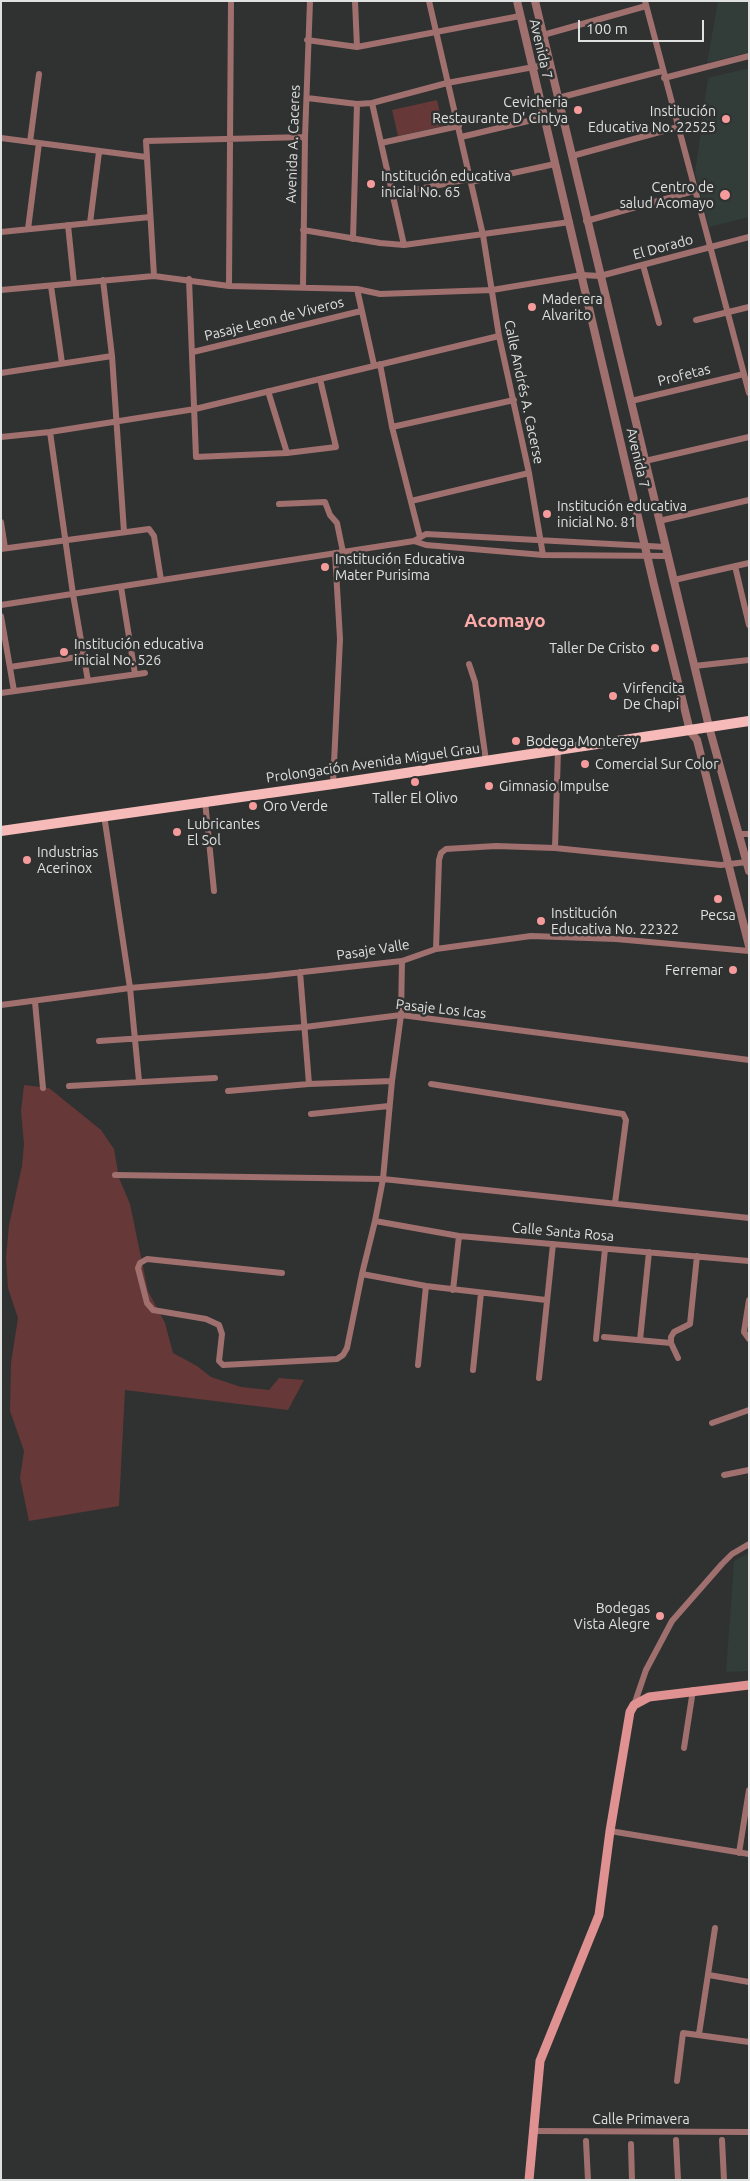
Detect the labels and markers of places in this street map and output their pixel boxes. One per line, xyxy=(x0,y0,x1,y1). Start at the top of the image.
place label: Cevicheria Restaurante D' Cintya xyxy=(432,94,568,126)
place label: Institución Educativa No. 22525 xyxy=(588,103,716,136)
marker: Cevicheria Restaurante D' Cintya xyxy=(572,104,584,116)
marker: Institución Educativa No. 22525 xyxy=(720,113,732,125)
place label: Institución educativa inicial No. 65 xyxy=(381,168,511,200)
marker: Institución educativa inicial No. 65 xyxy=(365,178,377,190)
place label: Centro de salud Acomayo xyxy=(620,179,714,212)
marker: Centro de salud Acomayo xyxy=(718,188,732,202)
place label: Maderera Alvarito xyxy=(542,291,603,324)
marker: Maderera Alvarito xyxy=(526,301,538,313)
place label: Institución educativa inicial No. 81 xyxy=(557,498,687,530)
marker: Institución educativa inicial No. 81 xyxy=(541,508,553,520)
place label: Institución Educativa Mater Purisima xyxy=(335,551,465,584)
marker: Institución Educativa Mater Purisima xyxy=(319,561,331,573)
place label: Institución educativa inicial No. 526 xyxy=(74,636,204,669)
place label: Taller De Cristo xyxy=(549,640,645,656)
marker: Taller De Cristo xyxy=(649,642,661,654)
marker: Institución educativa inicial No. 526 xyxy=(58,646,70,658)
place label: Virfencita De Chapi xyxy=(623,680,685,712)
marker: Virfencita De Chapi xyxy=(607,690,619,702)
place label: Bodega Monterey xyxy=(526,733,639,749)
marker: Bodega Monterey xyxy=(510,735,522,747)
place label: Comercial Sur Color xyxy=(595,756,719,772)
marker: Comercial Sur Color xyxy=(579,758,591,770)
marker: Taller El Olivo xyxy=(409,776,421,788)
place label: Gimnasio Impulse xyxy=(499,778,609,794)
marker: Gimnasio Impulse xyxy=(483,780,495,792)
place label: Taller El Olivo xyxy=(372,790,458,806)
place label: Oro Verde xyxy=(263,798,328,814)
marker: Oro Verde xyxy=(247,800,259,812)
place label: Lubricantes El Sol xyxy=(187,816,260,849)
marker: Lubricantes El Sol xyxy=(171,826,183,838)
place label: Industrias Acerinox xyxy=(37,844,98,876)
marker: Industrias Acerinox xyxy=(21,854,33,866)
marker: Pecsa xyxy=(712,893,724,905)
place label: Institución Educativa No. 22322 xyxy=(551,905,679,938)
place label: Pecsa xyxy=(700,907,736,923)
marker: Institución Educativa No. 22322 xyxy=(535,915,547,927)
place label: Ferremar xyxy=(665,962,723,978)
marker: Ferremar xyxy=(727,964,739,976)
place label: Bodegas Vista Alegre xyxy=(574,1600,650,1632)
marker: Bodegas Vista Alegre xyxy=(654,1610,666,1622)

